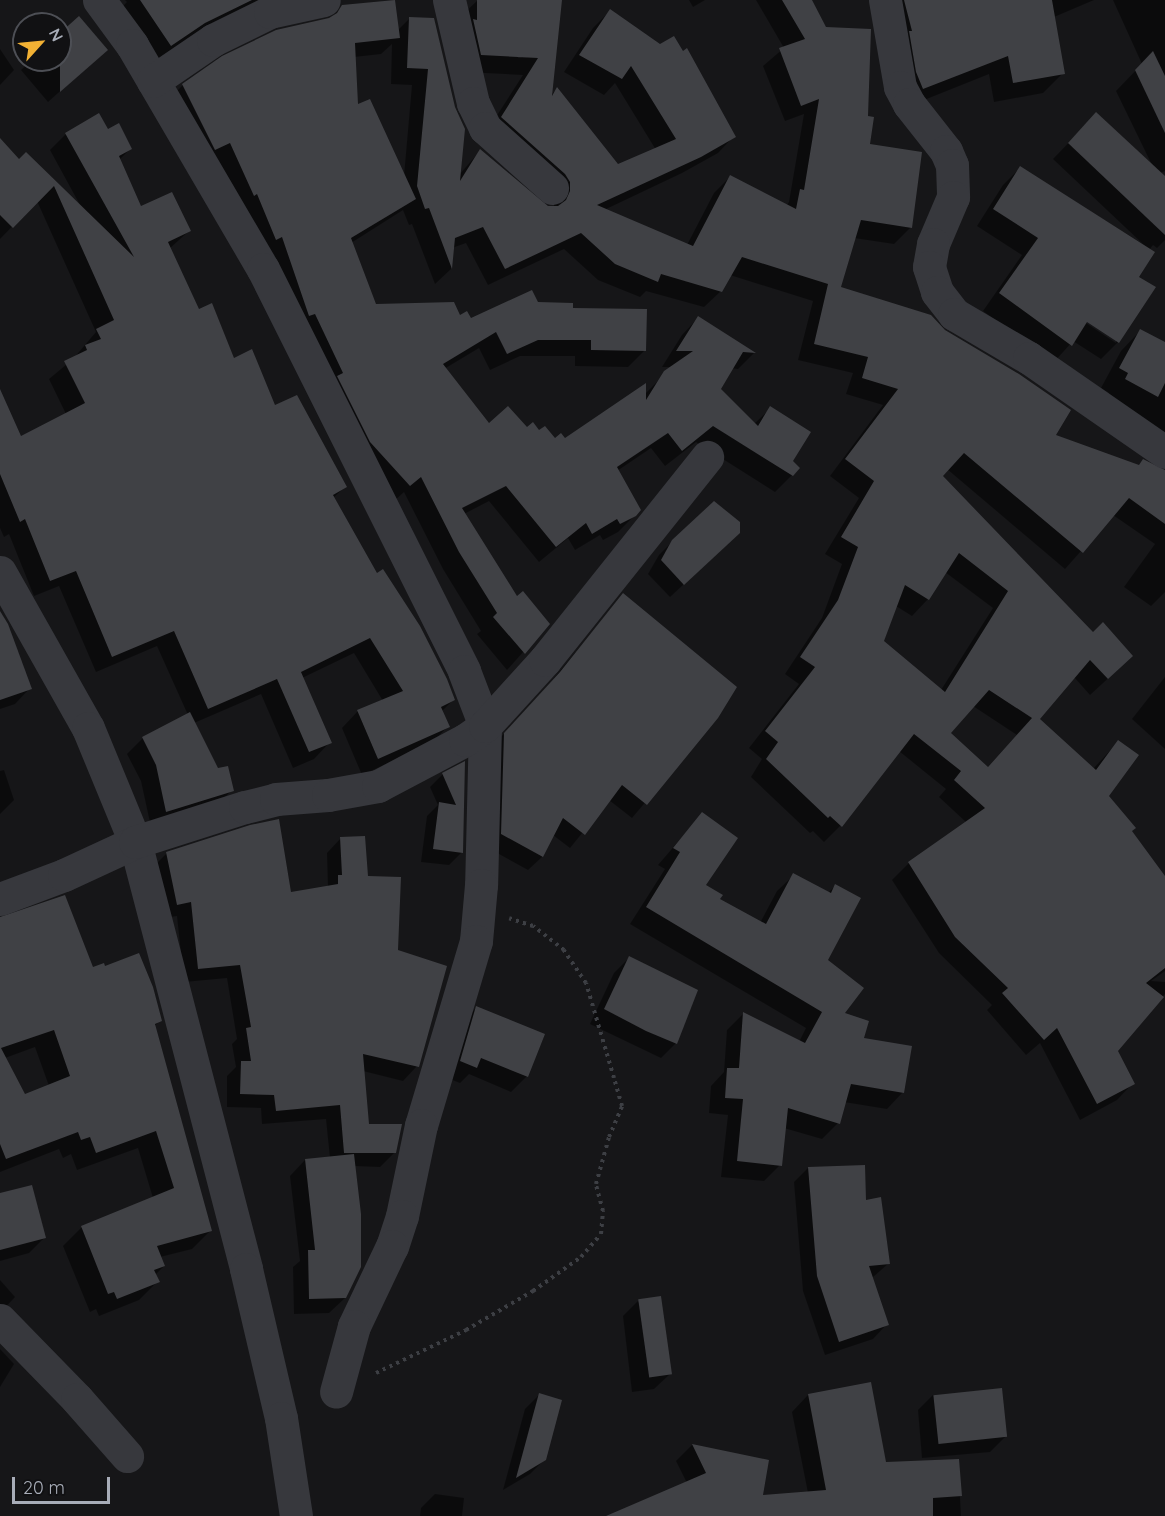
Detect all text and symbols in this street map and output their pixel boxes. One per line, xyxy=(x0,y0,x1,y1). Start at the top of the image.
north arrow xyxy=(12,12,72,72)
text: N xyxy=(45,25,68,45)
scale bar xyxy=(15,1465,112,1503)
text: 20 m xyxy=(23,1476,65,1499)

